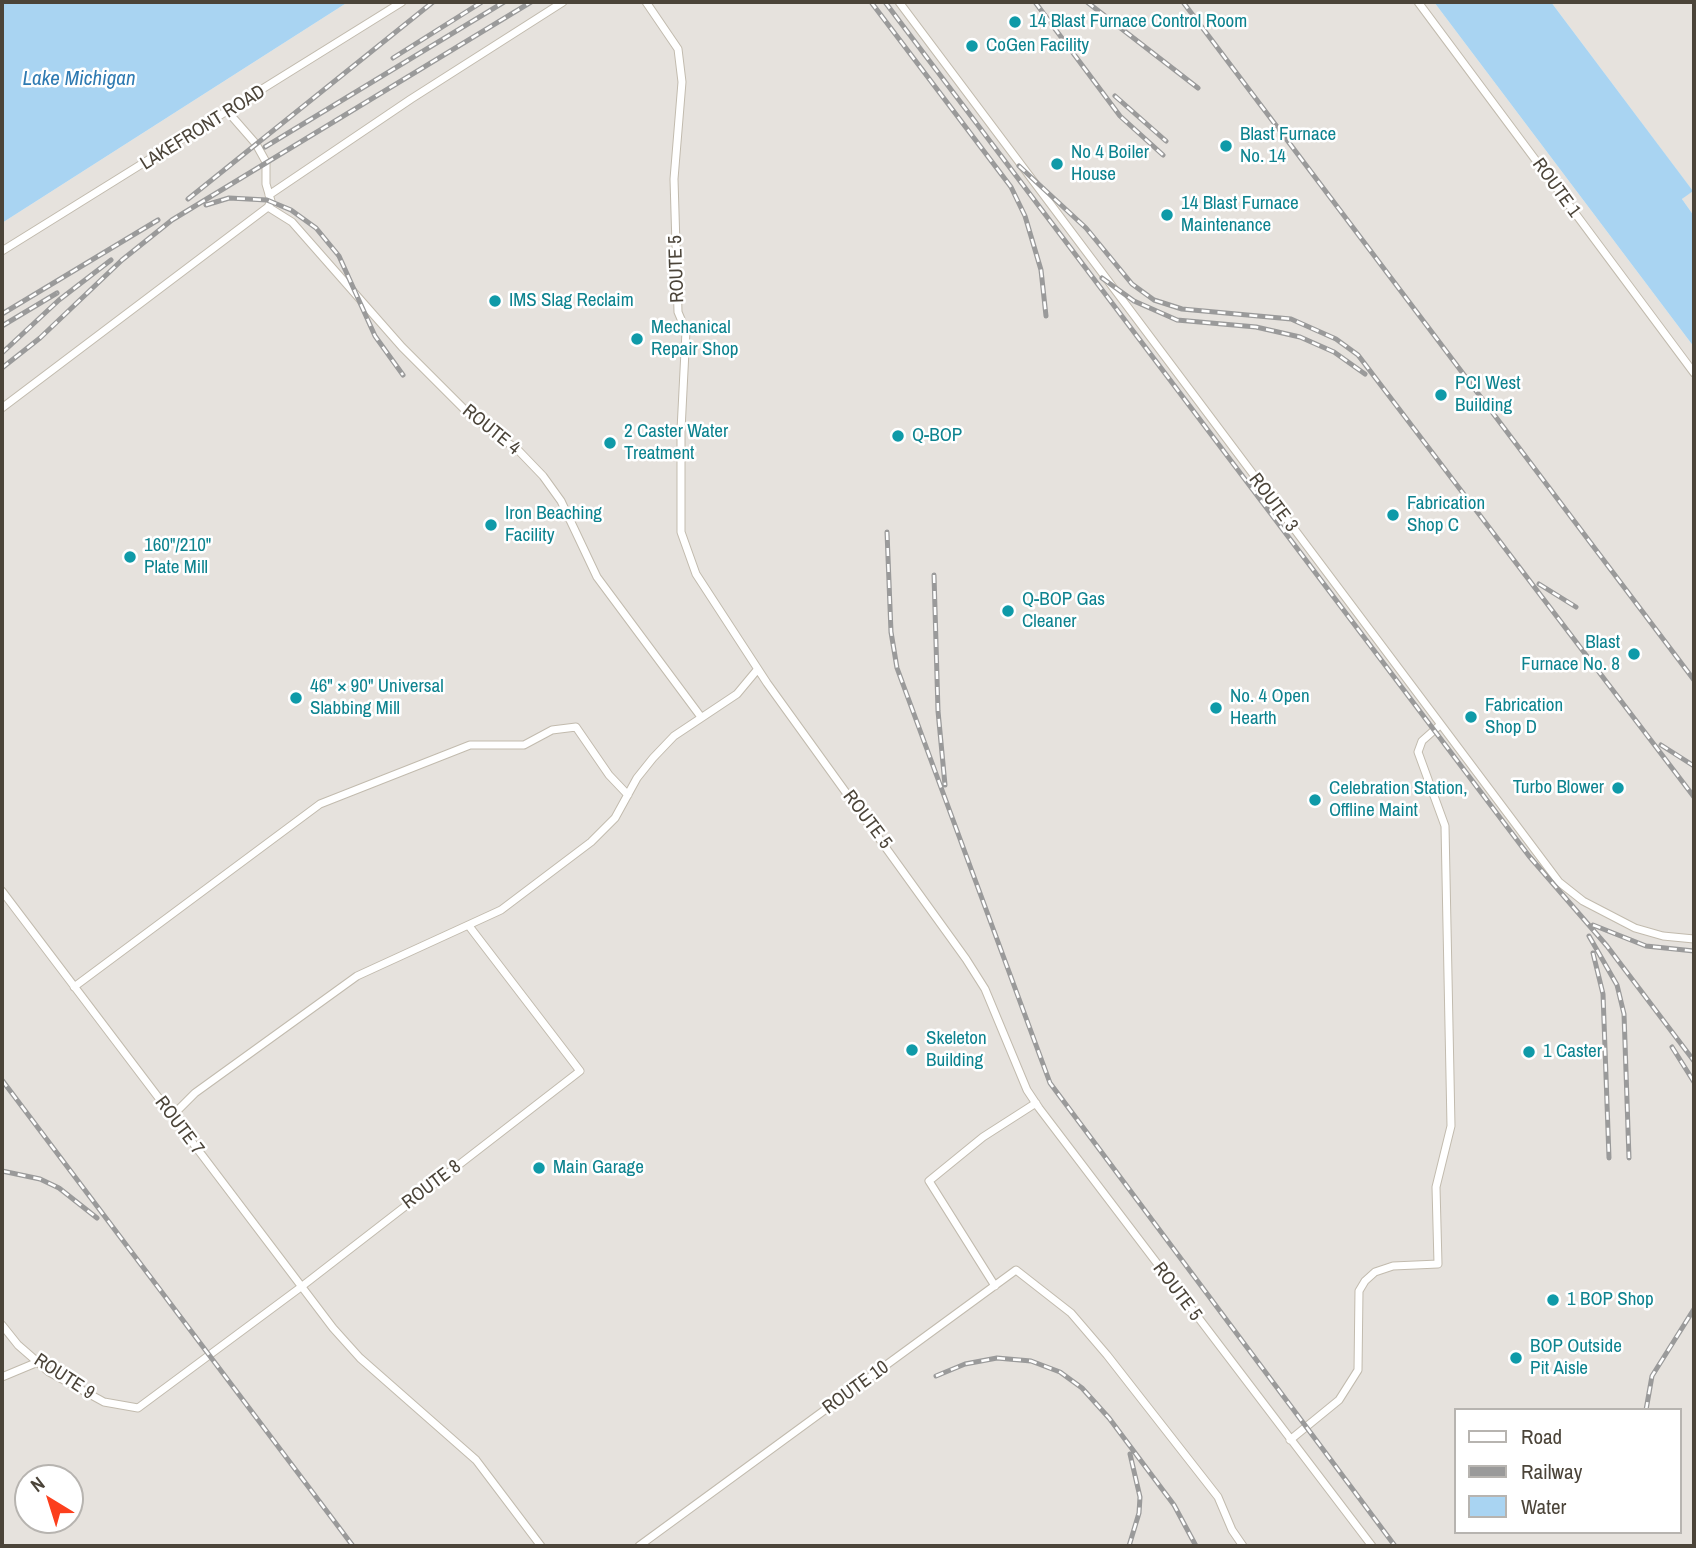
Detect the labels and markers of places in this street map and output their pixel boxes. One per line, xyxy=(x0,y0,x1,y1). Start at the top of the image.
place label: 14 Blast Furnace Control Room xyxy=(1029,11,1247,33)
marker: 14 Blast Furnace Control Room xyxy=(1007,14,1023,30)
place label: CoGen Facility xyxy=(986,35,1089,57)
marker: CoGen Facility xyxy=(964,38,980,54)
place label: Blast Furnace No. 14 xyxy=(1240,124,1336,168)
marker: Blast Furnace No. 14 xyxy=(1218,138,1234,154)
place label: No 4 Boiler House xyxy=(1071,142,1149,186)
marker: No 4 Boiler House xyxy=(1049,156,1065,172)
place label: 14 Blast Furnace Maintenance xyxy=(1181,193,1299,237)
marker: 14 Blast Furnace Maintenance xyxy=(1159,207,1175,223)
place label: IMS Slag Reclaim xyxy=(509,290,634,312)
marker: IMS Slag Reclaim xyxy=(487,293,503,309)
place label: Mechanical Repair Shop xyxy=(651,317,738,361)
marker: Mechanical Repair Shop xyxy=(629,331,645,347)
place label: PCI West Building xyxy=(1455,373,1521,417)
marker: PCI West Building xyxy=(1433,387,1449,403)
place label: 2 Caster Water Treatment xyxy=(624,421,728,465)
place label: Q-BOP xyxy=(912,425,962,447)
marker: Q-BOP xyxy=(890,428,906,444)
marker: 2 Caster Water Treatment xyxy=(602,435,618,451)
place label: Fabrication Shop C xyxy=(1407,493,1485,537)
place label: Iron Beaching Facility xyxy=(505,503,602,547)
marker: Fabrication Shop C xyxy=(1385,507,1401,523)
marker: Iron Beaching Facility xyxy=(483,517,499,533)
place label: 160"/210" Plate Mill xyxy=(144,535,211,579)
marker: 160"/210" Plate Mill xyxy=(122,549,138,565)
place label: Q-BOP Gas Cleaner xyxy=(1022,589,1105,633)
marker: Q-BOP Gas Cleaner xyxy=(1000,603,1016,619)
place label: Blast Furnace No. 8 xyxy=(1521,632,1620,676)
marker: Blast Furnace No. 8 xyxy=(1626,646,1642,662)
place label: 46" × 90" Universal Slabbing Mill xyxy=(310,676,444,720)
place label: No. 4 Open Hearth xyxy=(1230,686,1310,730)
marker: 46" × 90" Universal Slabbing Mill xyxy=(288,690,304,706)
place label: Fabrication Shop D xyxy=(1485,695,1563,739)
marker: No. 4 Open Hearth xyxy=(1208,700,1224,716)
marker: Fabrication Shop D xyxy=(1463,709,1479,725)
place label: Turbo Blower xyxy=(1513,777,1604,799)
place label: Celebration Station, Offline Maint xyxy=(1329,778,1468,822)
marker: Turbo Blower xyxy=(1610,780,1626,796)
marker: Celebration Station, Offline Maint xyxy=(1307,792,1323,808)
place label: Skeleton Building xyxy=(926,1028,987,1072)
place label: 1 Caster xyxy=(1543,1041,1602,1063)
marker: Skeleton Building xyxy=(904,1042,920,1058)
marker: 1 Caster xyxy=(1521,1044,1537,1060)
place label: Main Garage xyxy=(553,1157,644,1179)
marker: Main Garage xyxy=(531,1160,547,1176)
place label: 1 BOP Shop xyxy=(1567,1289,1654,1311)
marker: 1 BOP Shop xyxy=(1545,1292,1561,1308)
place label: BOP Outside Pit Aisle xyxy=(1530,1336,1622,1380)
marker: BOP Outside Pit Aisle xyxy=(1508,1350,1524,1366)

